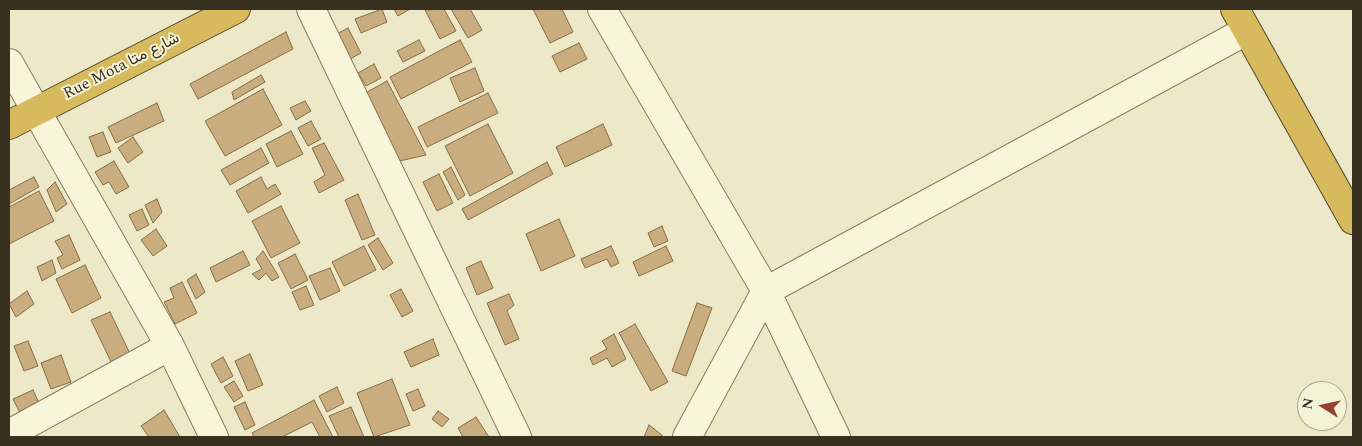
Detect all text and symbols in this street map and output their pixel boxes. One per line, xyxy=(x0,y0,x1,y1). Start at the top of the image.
street label: Rue Mota شارع متا xyxy=(61,29,183,105)
north arrow xyxy=(1297,381,1347,431)
text: N xyxy=(1296,396,1319,411)

